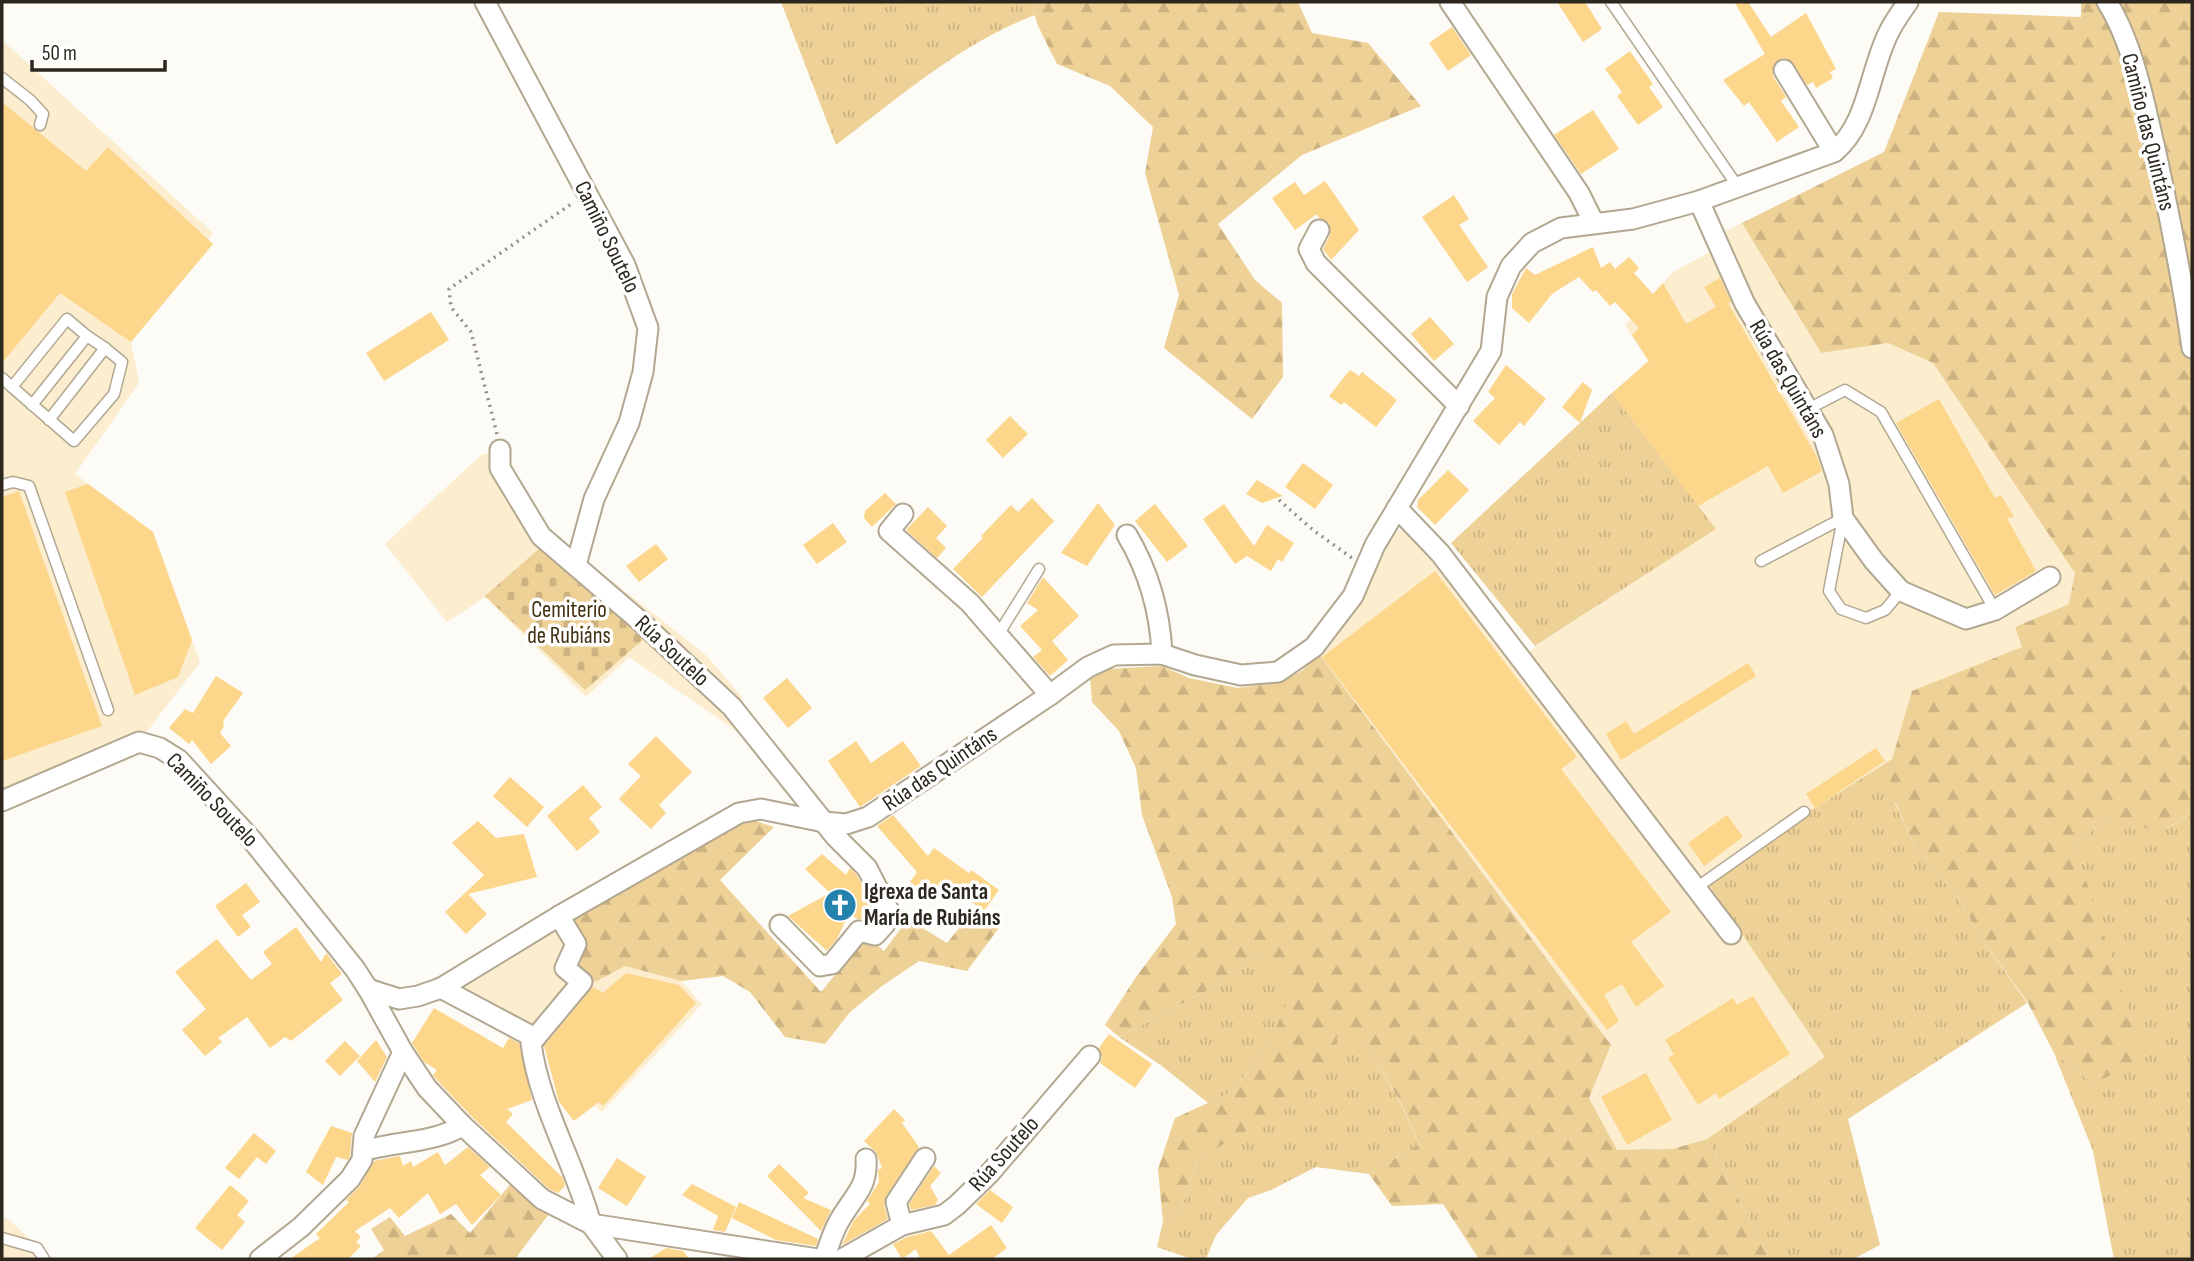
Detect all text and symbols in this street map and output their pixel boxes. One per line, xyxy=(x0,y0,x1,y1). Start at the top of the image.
scale bar xyxy=(32,28,164,72)
text: 50 m xyxy=(42,41,77,66)
street label: Camiño das Quintáns xyxy=(2115,50,2181,214)
street label: Camiño Soutelo xyxy=(568,177,646,297)
street label: Rúa das Quintáns xyxy=(1743,315,1833,443)
park label: Cemiterio de Rubiáns xyxy=(527,596,611,650)
street label: Rúa Soutelo xyxy=(629,610,715,692)
street label: Rúa das Quintáns xyxy=(877,720,1003,818)
street label: Camiño Soutelo xyxy=(160,747,264,853)
place label: Igrexa de Santa María de Rubiáns xyxy=(864,878,1001,932)
church icon: Igrexa de Santa María de Rubiáns xyxy=(821,886,859,924)
street label: Rúa Soutelo xyxy=(963,1111,1045,1197)

